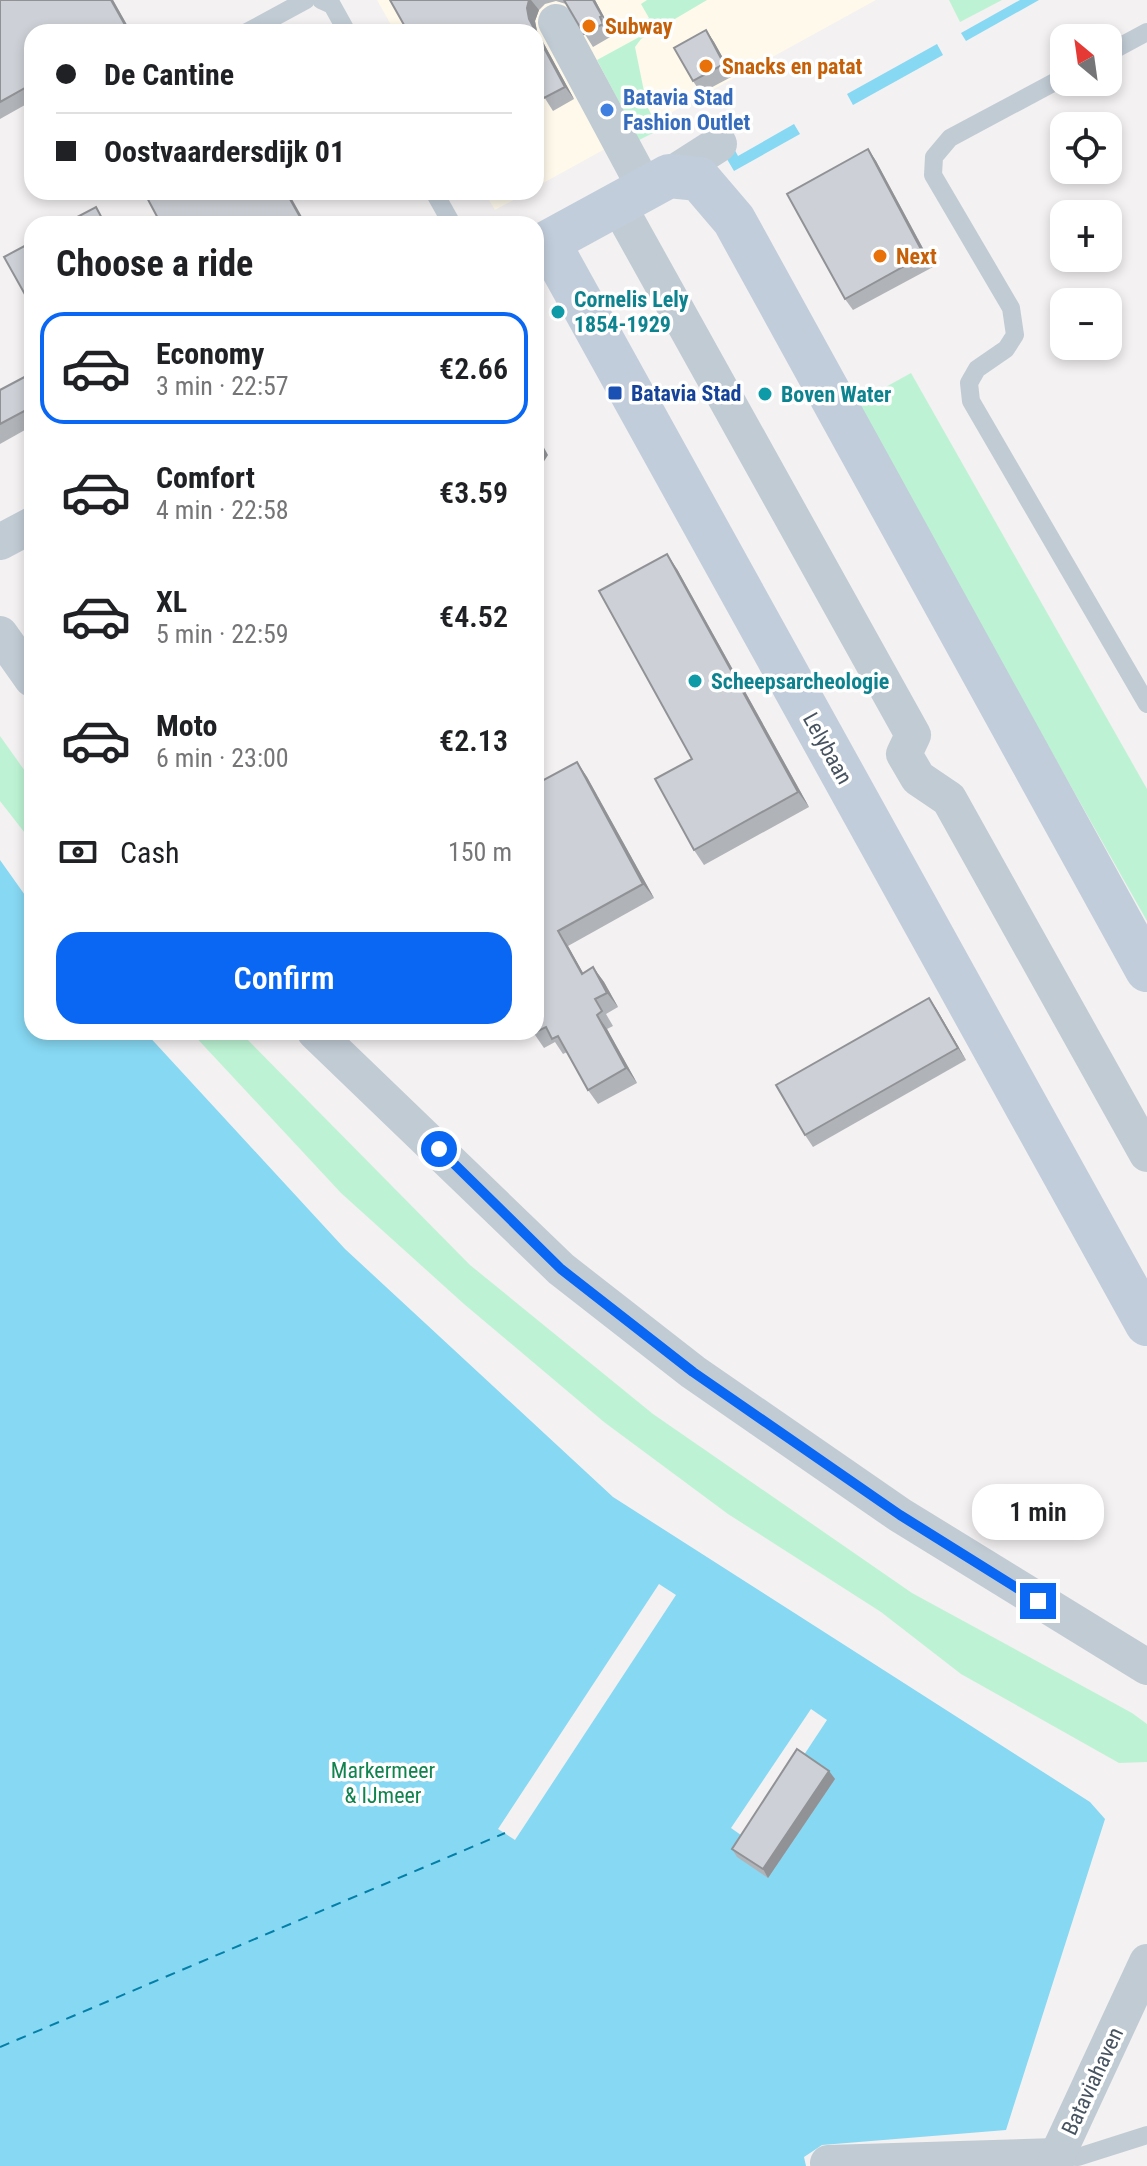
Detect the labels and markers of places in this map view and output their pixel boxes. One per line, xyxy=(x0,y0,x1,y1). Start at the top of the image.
place label: Subway xyxy=(605,14,673,39)
marker: Subway xyxy=(580,17,598,35)
place label: Snacks en patat xyxy=(722,54,863,79)
marker: Snacks en patat xyxy=(697,57,715,75)
place label: Batavia Stad Fashion Outlet xyxy=(623,85,751,135)
marker: Batavia Stad Fashion Outlet xyxy=(598,101,616,119)
place label: Next xyxy=(896,244,937,269)
marker: Next xyxy=(871,247,889,265)
place label: Cornelis Lely 1854-1929 xyxy=(574,287,689,337)
marker: Cornelis Lely 1854-1929 xyxy=(549,303,567,321)
place label: Batavia Stad xyxy=(631,381,741,406)
place label: Boven Water xyxy=(781,382,891,407)
marker: Batavia Stad xyxy=(606,384,624,402)
marker: Boven Water xyxy=(756,385,774,403)
place label: Scheepsarcheologie xyxy=(711,669,889,694)
marker: Scheepsarcheologie xyxy=(686,672,704,690)

